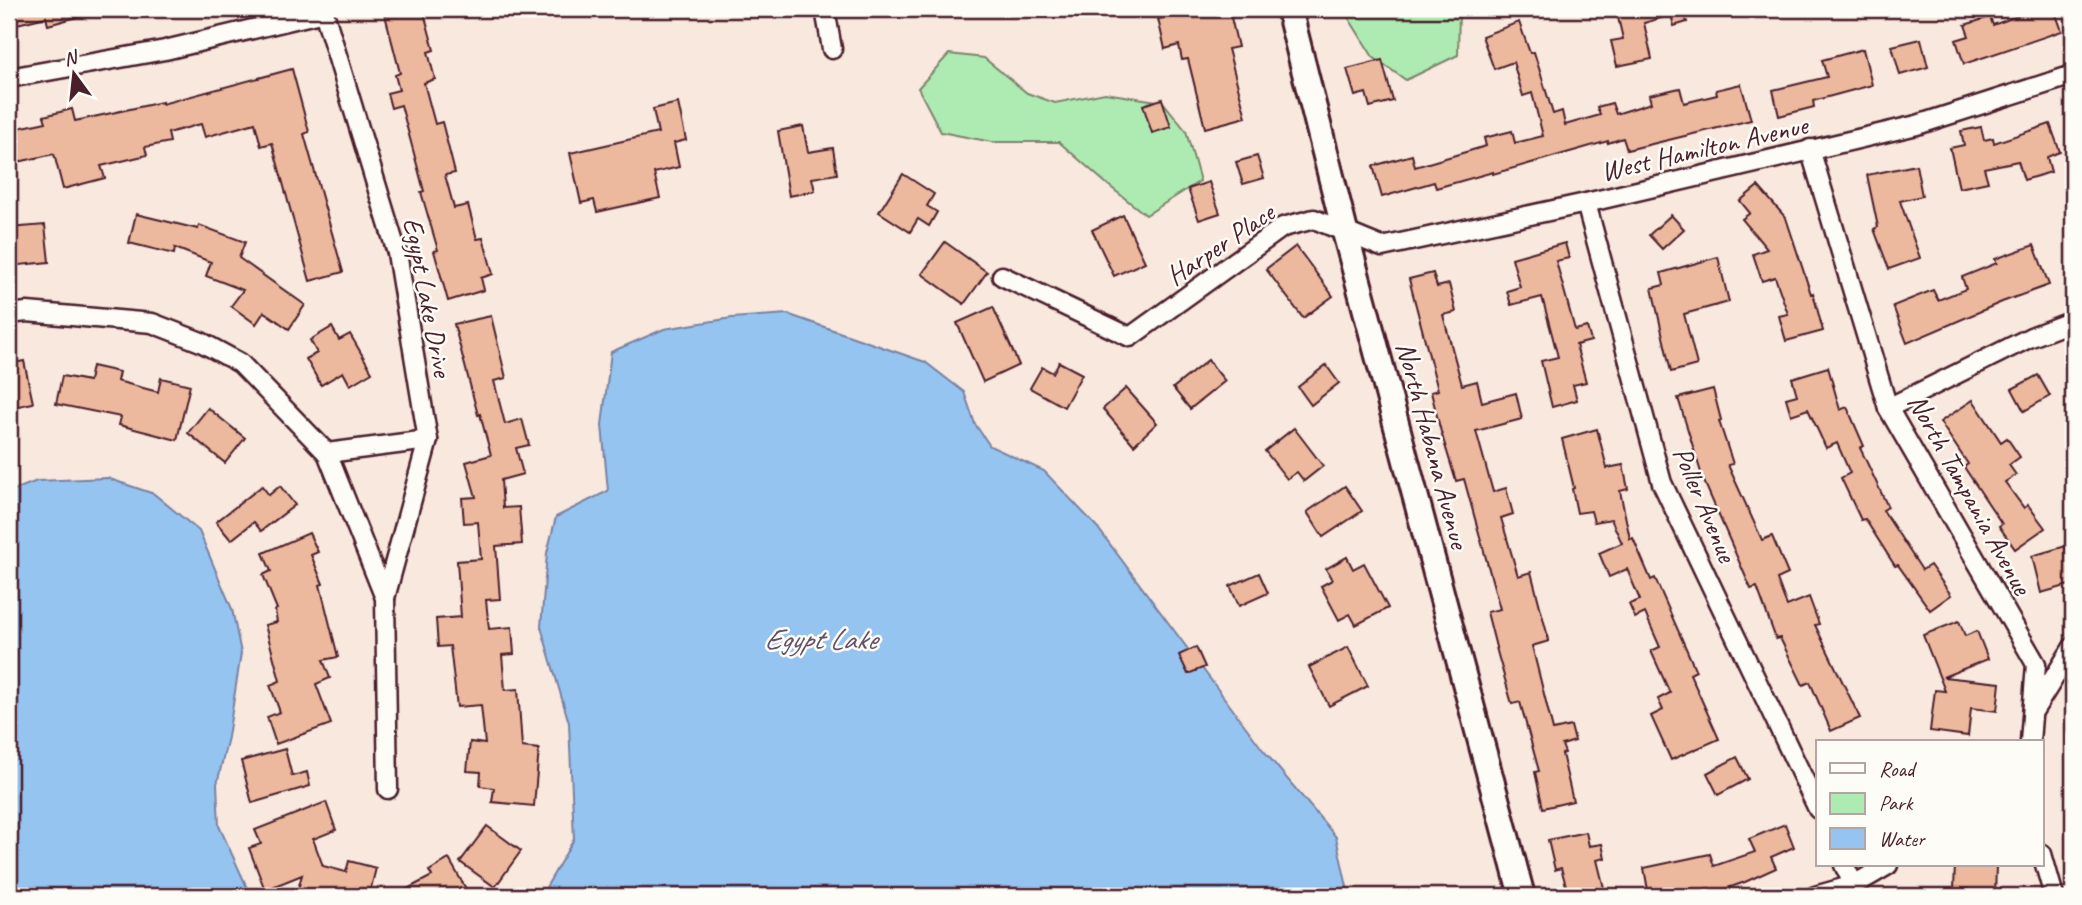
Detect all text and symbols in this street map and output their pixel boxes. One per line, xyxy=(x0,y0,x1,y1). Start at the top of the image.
north arrow xyxy=(38,38,108,108)
text: N xyxy=(61,45,82,72)
street label: West Hamilton Avenue xyxy=(1597,107,1812,189)
street label: Harper Place xyxy=(1159,194,1282,293)
street label: Egypt Lake Drive xyxy=(395,215,461,381)
street label: North Habana Avenue xyxy=(1389,338,1478,554)
street label: North Tampania Avenue xyxy=(1900,387,2041,602)
street label: Poller Avenue xyxy=(1665,441,1746,569)
water label: Egypt Lake xyxy=(764,620,880,658)
legend xyxy=(1816,740,2044,866)
text: Road xyxy=(1879,756,1918,782)
text: Park xyxy=(1879,790,1914,816)
text: Water xyxy=(1879,826,1926,852)

